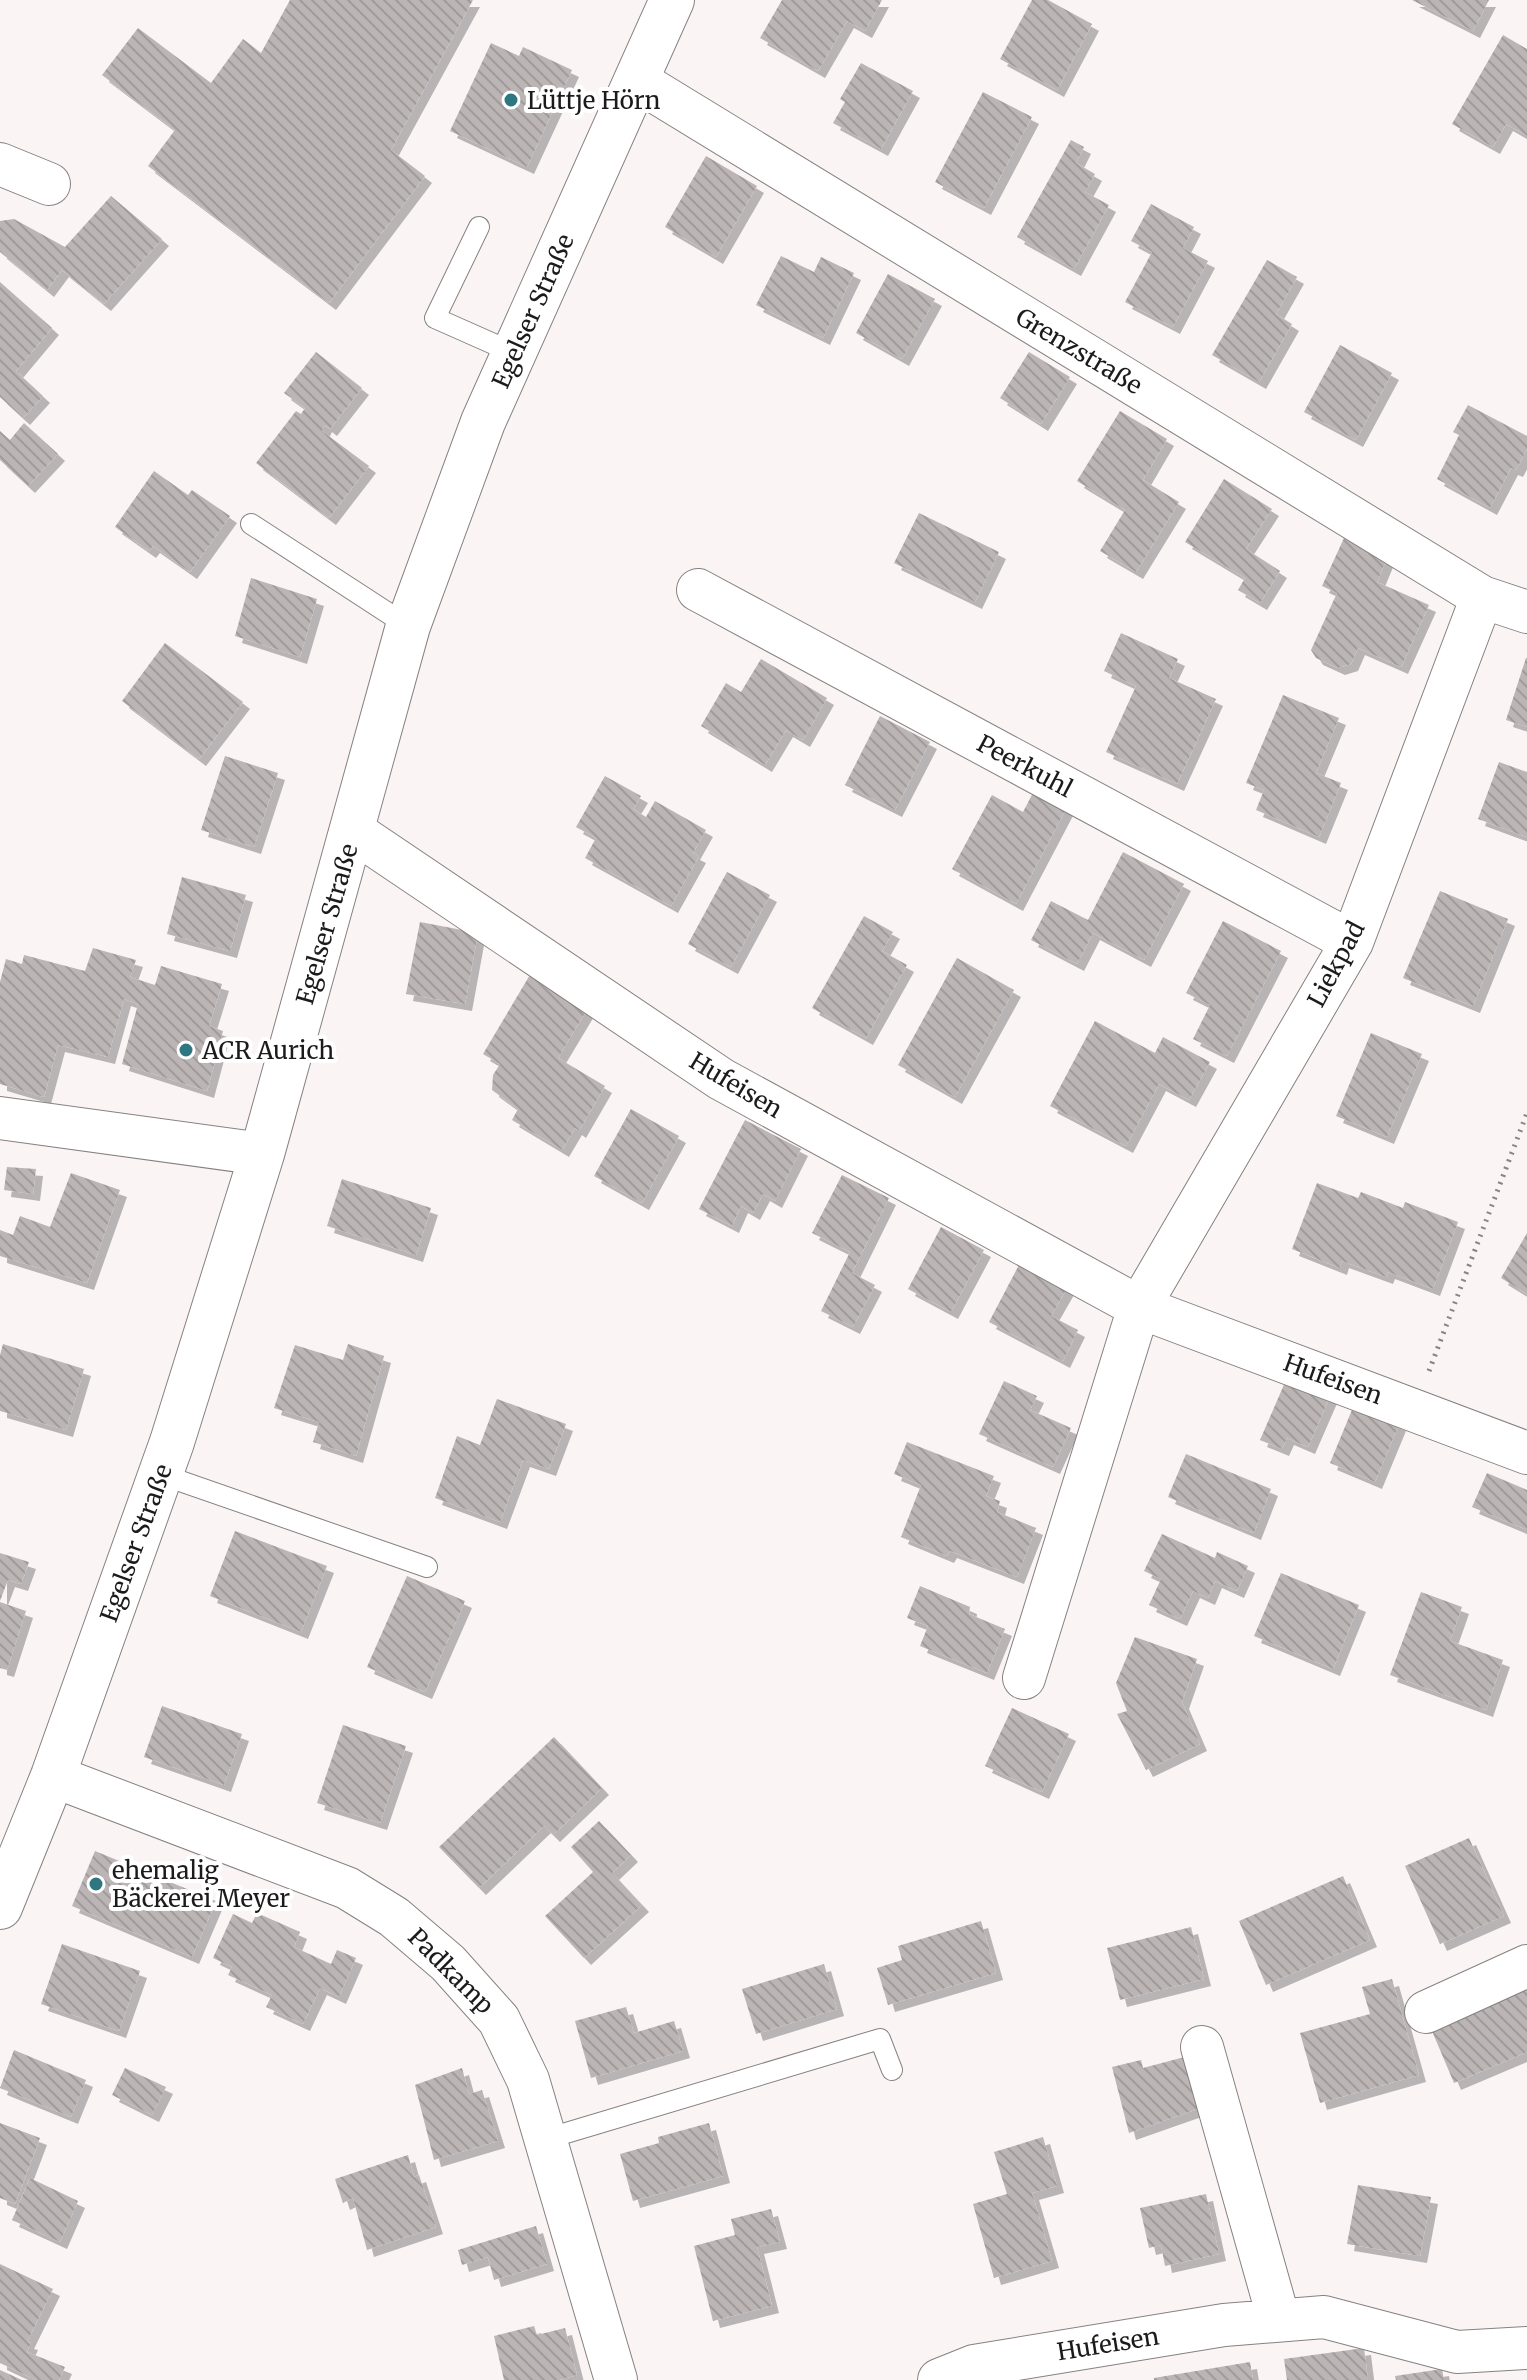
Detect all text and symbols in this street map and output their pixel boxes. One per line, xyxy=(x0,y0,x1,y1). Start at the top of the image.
place label: Lüttje Hörn xyxy=(527,85,661,116)
marker: Lüttje Hörn xyxy=(502,91,520,109)
street label: Egelser Straße xyxy=(485,229,581,393)
street label: Grenzstraße xyxy=(1010,301,1148,401)
street label: Peerkuhl xyxy=(972,728,1078,804)
street label: Egelser Straße xyxy=(289,840,365,1008)
street label: Liekpad xyxy=(1301,916,1371,1012)
place label: ACR Aurich xyxy=(201,1035,334,1066)
marker: ACR Aurich xyxy=(177,1041,195,1059)
street label: Hufeisen xyxy=(684,1045,788,1125)
street label: Hufeisen xyxy=(1279,1347,1387,1411)
street label: Egelser Straße xyxy=(93,1460,179,1626)
place label: ehemalig Bäckerei Meyer xyxy=(112,1855,290,1914)
marker: ehemalig Bäckerei Meyer xyxy=(87,1875,105,1893)
street label: Padkamp xyxy=(402,1922,500,2020)
street label: Hufeisen xyxy=(1055,2321,1161,2367)

